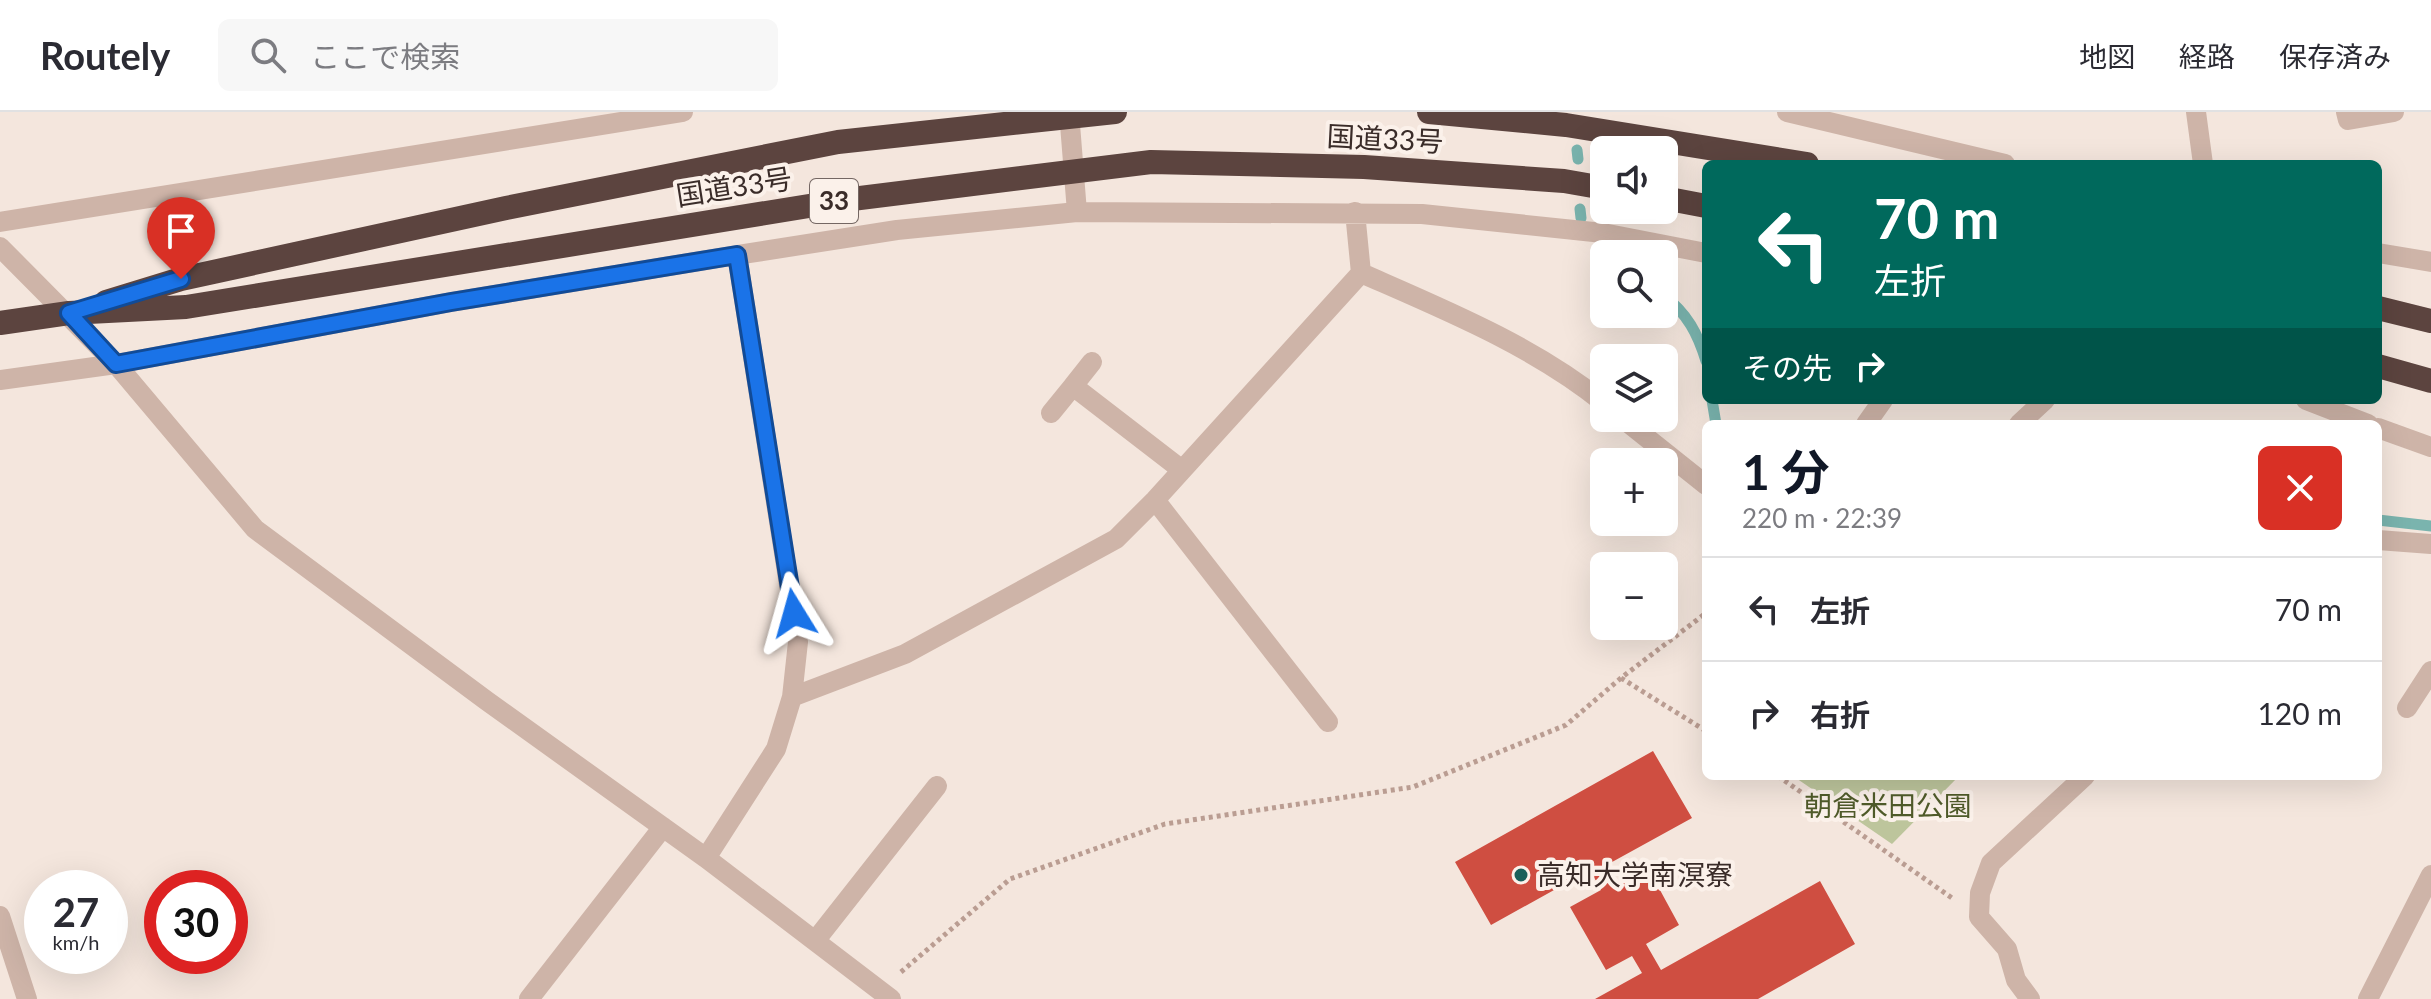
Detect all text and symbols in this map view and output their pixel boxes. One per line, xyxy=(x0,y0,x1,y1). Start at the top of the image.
search box xyxy=(218,19,778,91)
text: Routely xyxy=(40,32,170,78)
icon: search xyxy=(246,33,290,77)
text: ここで検索 xyxy=(310,38,460,74)
text: 地図 xyxy=(2079,39,2135,73)
text: 経路 xyxy=(2179,39,2235,73)
text: 保存済み xyxy=(2279,39,2391,73)
street label: 国道33号 xyxy=(1326,118,1444,158)
map controls xyxy=(1590,136,1678,640)
button: sound xyxy=(1590,136,1678,224)
street label: 国道33号 xyxy=(674,160,794,212)
road number: 33 xyxy=(810,179,858,223)
text: 70 m xyxy=(1874,184,1999,251)
icon: left xyxy=(1742,192,1846,296)
pin xyxy=(147,197,215,279)
icon: arrive xyxy=(159,209,203,253)
button: search xyxy=(1590,240,1678,328)
text: 左折 xyxy=(1874,258,1946,302)
button: layers xyxy=(1590,344,1678,432)
icon: right xyxy=(1848,344,1892,388)
text: その先 xyxy=(1742,349,1832,385)
text: 1 分 xyxy=(1742,443,1830,500)
button: close xyxy=(2258,446,2342,530)
button: + xyxy=(1590,448,1678,536)
text: 220 m · 22:39 xyxy=(1742,502,1902,534)
button: − xyxy=(1590,552,1678,640)
position arrow xyxy=(752,571,836,655)
icon: left xyxy=(1742,587,1786,631)
text: 70 m xyxy=(2275,591,2342,627)
text: 左折 xyxy=(1810,592,1870,628)
icon: right xyxy=(1742,691,1786,735)
text: 120 m xyxy=(2257,695,2342,731)
text: 右折 xyxy=(1810,696,1870,732)
park label: 朝倉米田公園 xyxy=(1804,788,1972,822)
place label: 高知大学南溟寮 xyxy=(1537,857,1733,891)
marker: 高知大学南溟寮 xyxy=(1512,866,1530,884)
speed limit sign: 30 xyxy=(144,870,248,974)
text: 27 xyxy=(53,888,99,936)
text: km/h xyxy=(53,930,99,954)

